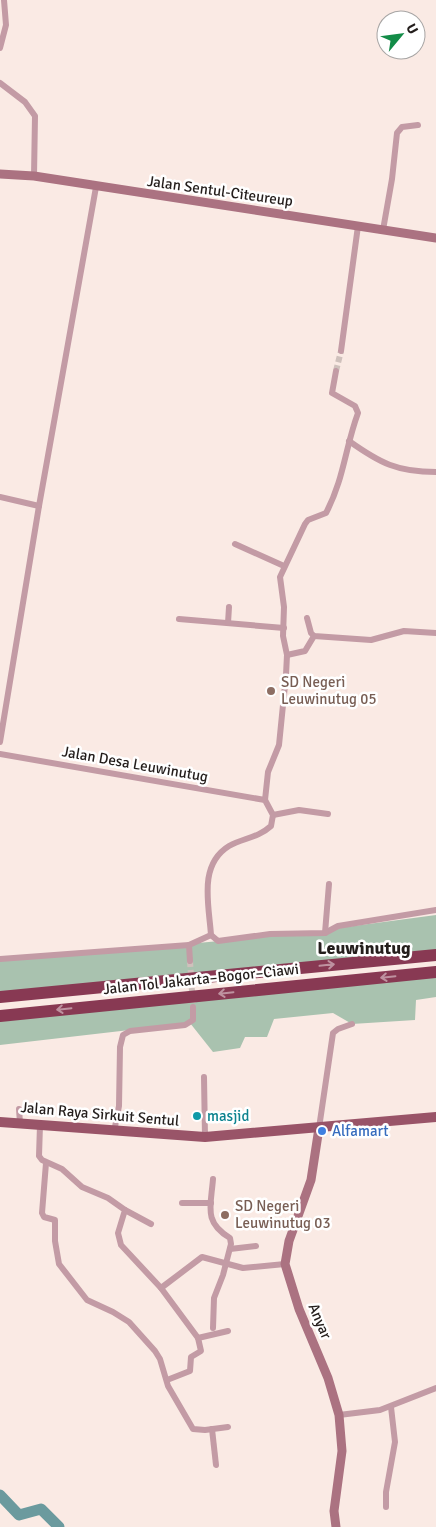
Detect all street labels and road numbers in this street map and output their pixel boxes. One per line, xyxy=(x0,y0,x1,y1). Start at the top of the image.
street label: Jalan Sentul-Citeureup xyxy=(146,172,294,210)
street label: Jalan Desa Leuwinutug xyxy=(60,742,210,786)
street label: Jalan Tol Jakarta–Bogor–Ciawi xyxy=(102,960,300,998)
street label: Jalan Raya Sirkuit Sentul xyxy=(20,1098,180,1130)
street label: Anyar xyxy=(304,1300,336,1342)

